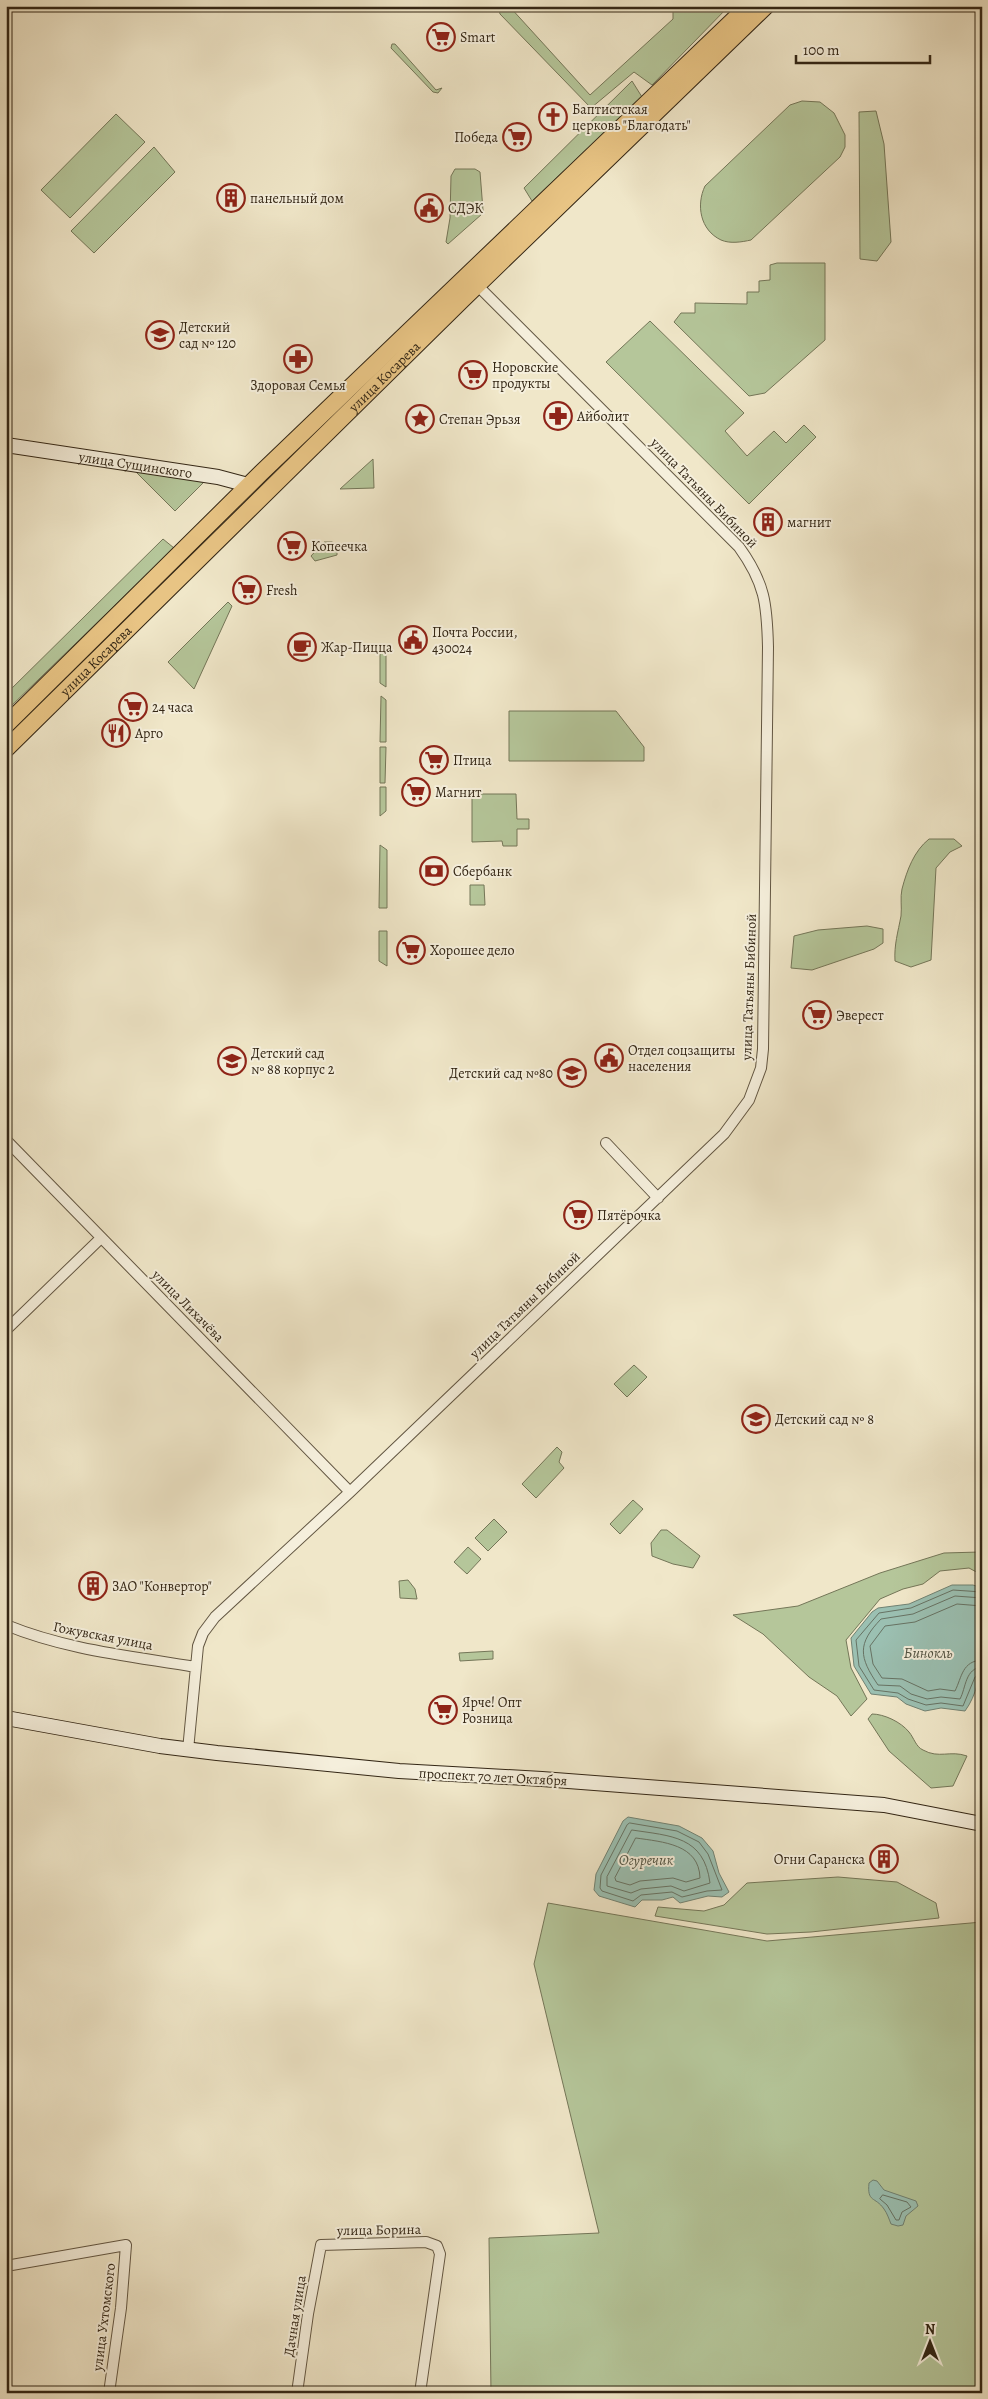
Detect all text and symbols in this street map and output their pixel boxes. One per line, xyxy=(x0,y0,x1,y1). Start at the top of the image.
supermarket icon: Smart xyxy=(426,22,456,52)
place label: Smart xyxy=(460,28,496,47)
scale bar xyxy=(796,32,929,64)
text: 100 m xyxy=(803,40,840,60)
place label: Баптистская церковь "Благодать" xyxy=(572,100,691,135)
church icon: Баптистская церковь "Благодать" xyxy=(538,102,568,132)
supermarket icon: Победа xyxy=(502,122,532,152)
place label: Победа xyxy=(454,128,499,147)
building icon: панельный дом xyxy=(216,183,246,213)
place label: панельный дом xyxy=(250,189,344,208)
public building icon: СДЭК xyxy=(414,193,444,223)
place label: СДЭК xyxy=(448,199,483,218)
place label: Детский сад № 120 xyxy=(179,318,236,353)
school or university icon: Детский сад № 120 xyxy=(145,320,175,350)
street label: улица Косарева xyxy=(344,336,425,417)
pharmacy icon: Здоровая Семья xyxy=(283,344,313,374)
place label: Норовские продукты xyxy=(492,358,558,393)
supermarket icon: Норовские продукты xyxy=(458,360,488,390)
place label: Здоровая Семья xyxy=(250,376,346,395)
pharmacy icon: Айболит xyxy=(543,401,573,431)
place icon: Степан Эрьзя xyxy=(405,404,435,434)
place label: Айболит xyxy=(576,407,629,426)
place label: Степан Эрьзя xyxy=(439,410,521,429)
street label: улица Татьяны Бибиной xyxy=(645,433,762,552)
street label: улица Сущинского xyxy=(77,446,194,482)
building icon: магнит xyxy=(753,507,783,537)
place label: магнит xyxy=(787,513,831,532)
supermarket icon: Копеечка xyxy=(277,531,307,561)
place label: Копеечка xyxy=(311,537,368,556)
supermarket icon: Fresh xyxy=(232,575,262,605)
place label: Fresh xyxy=(266,581,298,600)
street label: улица Косарева xyxy=(55,621,136,701)
place label: Почта России, 430024 xyxy=(432,623,518,658)
public building icon: Почта России, 430024 xyxy=(398,625,428,655)
cafe icon: Жар-Пицца xyxy=(287,632,317,662)
place label: Жар-Пицца xyxy=(321,638,393,657)
supermarket icon: 24 часа xyxy=(118,692,148,722)
place label: 24 часа xyxy=(152,698,194,717)
restaurant icon: Арго xyxy=(101,718,131,748)
place label: Арго xyxy=(134,724,163,743)
supermarket icon: Птица xyxy=(419,745,449,775)
place label: Птица xyxy=(453,751,492,770)
supermarket icon: Магнит xyxy=(401,777,431,807)
place label: Магнит xyxy=(435,783,482,802)
bank icon: Сбербанк xyxy=(419,856,449,886)
place label: Сбербанк xyxy=(453,862,512,881)
street label: улица Татьяны Бибиной xyxy=(737,913,761,1062)
supermarket icon: Хорошее дело xyxy=(396,935,426,965)
place label: Хорошее дело xyxy=(430,941,515,960)
supermarket icon: Эверест xyxy=(802,1000,832,1030)
place label: Эверест xyxy=(836,1006,884,1025)
place label: Отдел соцзащиты населения xyxy=(628,1041,735,1076)
public building icon: Отдел соцзащиты населения xyxy=(594,1043,624,1073)
place label: Детский сад № 88 корпус 2 xyxy=(251,1044,335,1079)
school or university icon: Детский сад № 88 корпус 2 xyxy=(217,1046,247,1076)
school or university icon: Детский сад №80 xyxy=(557,1058,587,1088)
place label: Детский сад №80 xyxy=(449,1064,553,1083)
supermarket icon: Пятёрочка xyxy=(563,1200,593,1230)
place label: Пятёрочка xyxy=(597,1206,661,1225)
street label: улица Татьяны Бибиной xyxy=(465,1247,584,1364)
street label: улица Лихачёва xyxy=(147,1265,229,1347)
school or university icon: Детский сад № 8 xyxy=(741,1404,771,1434)
place label: Детский сад № 8 xyxy=(775,1410,874,1429)
building icon: ЗАО "Конвертор" xyxy=(78,1571,108,1601)
place label: ЗАО "Конвертор" xyxy=(112,1577,212,1596)
street label: Гожувская улица xyxy=(52,1617,155,1655)
water label: Бинокль xyxy=(903,1643,953,1663)
place label: Ярче! Опт Розница xyxy=(462,1693,522,1728)
supermarket icon: Ярче! Опт Розница xyxy=(428,1695,458,1725)
street label: проспект 70 лет Октября xyxy=(418,1764,568,1790)
building icon: Огни Саранска xyxy=(869,1844,899,1874)
water label: Огуречик xyxy=(619,1850,673,1870)
place label: Огни Саранска xyxy=(774,1850,866,1869)
street label: улица Борина xyxy=(336,2220,422,2240)
street label: улица Ухтомского xyxy=(88,2262,120,2373)
street label: Дачная улица xyxy=(279,2273,311,2358)
north arrow xyxy=(906,2316,956,2366)
text: N xyxy=(925,2320,935,2339)

